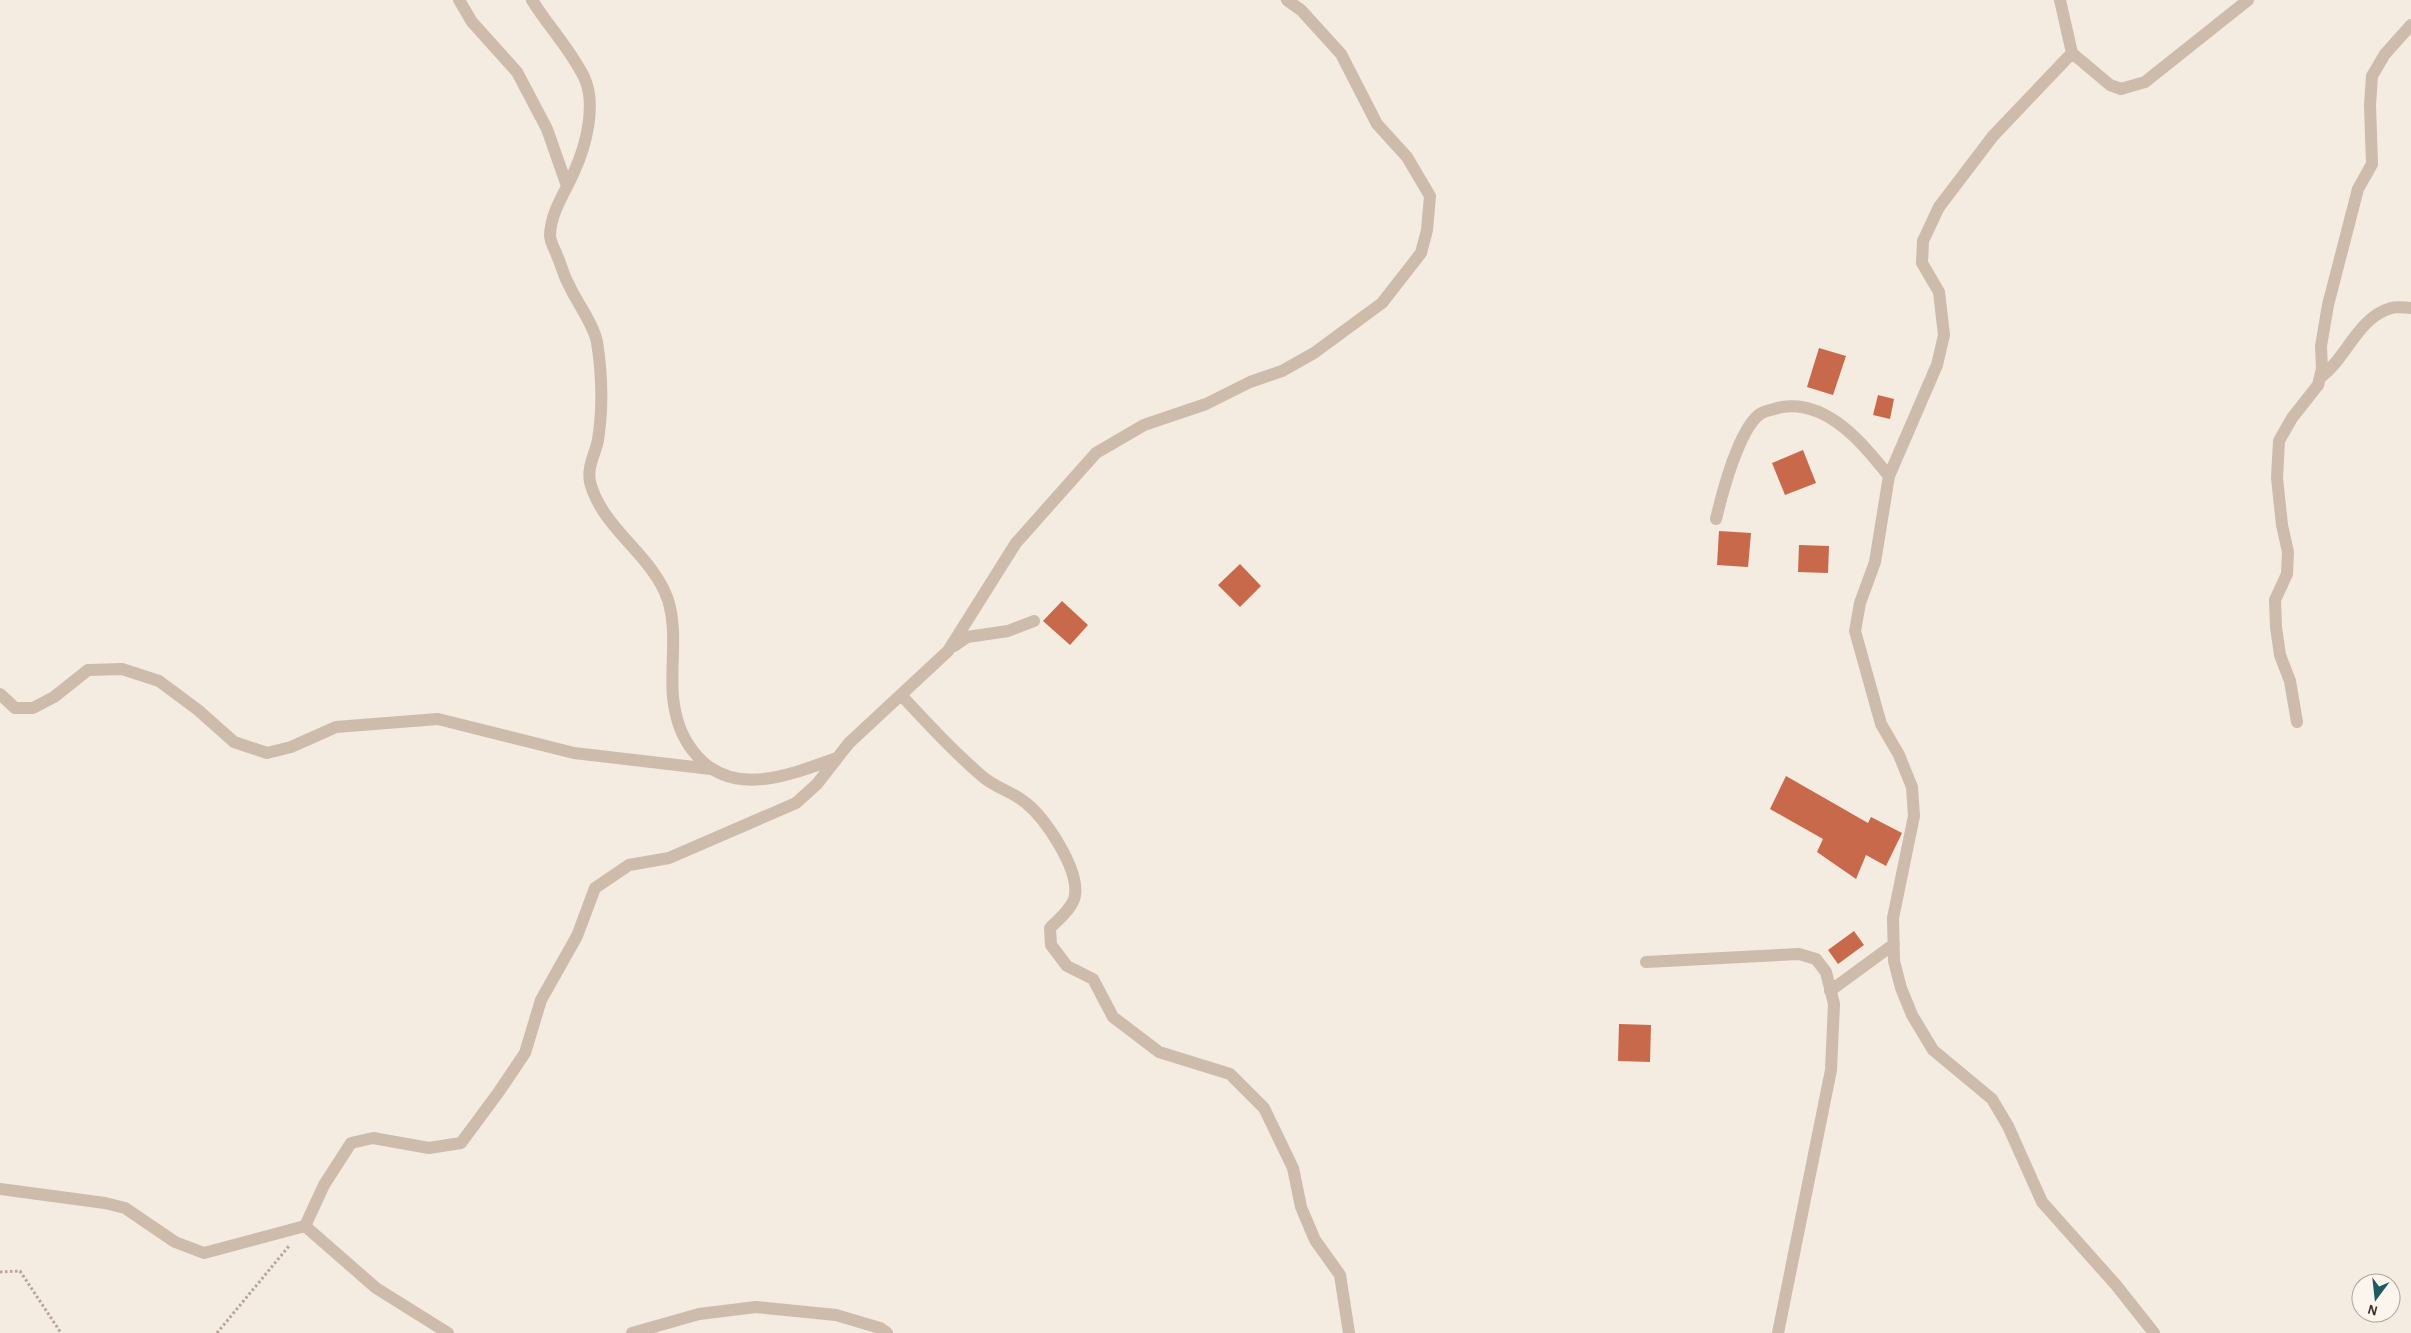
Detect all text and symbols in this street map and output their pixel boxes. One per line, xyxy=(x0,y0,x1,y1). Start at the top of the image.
north arrow xyxy=(2351,1273,2401,1323)
text: N xyxy=(2366,1302,2379,1318)

